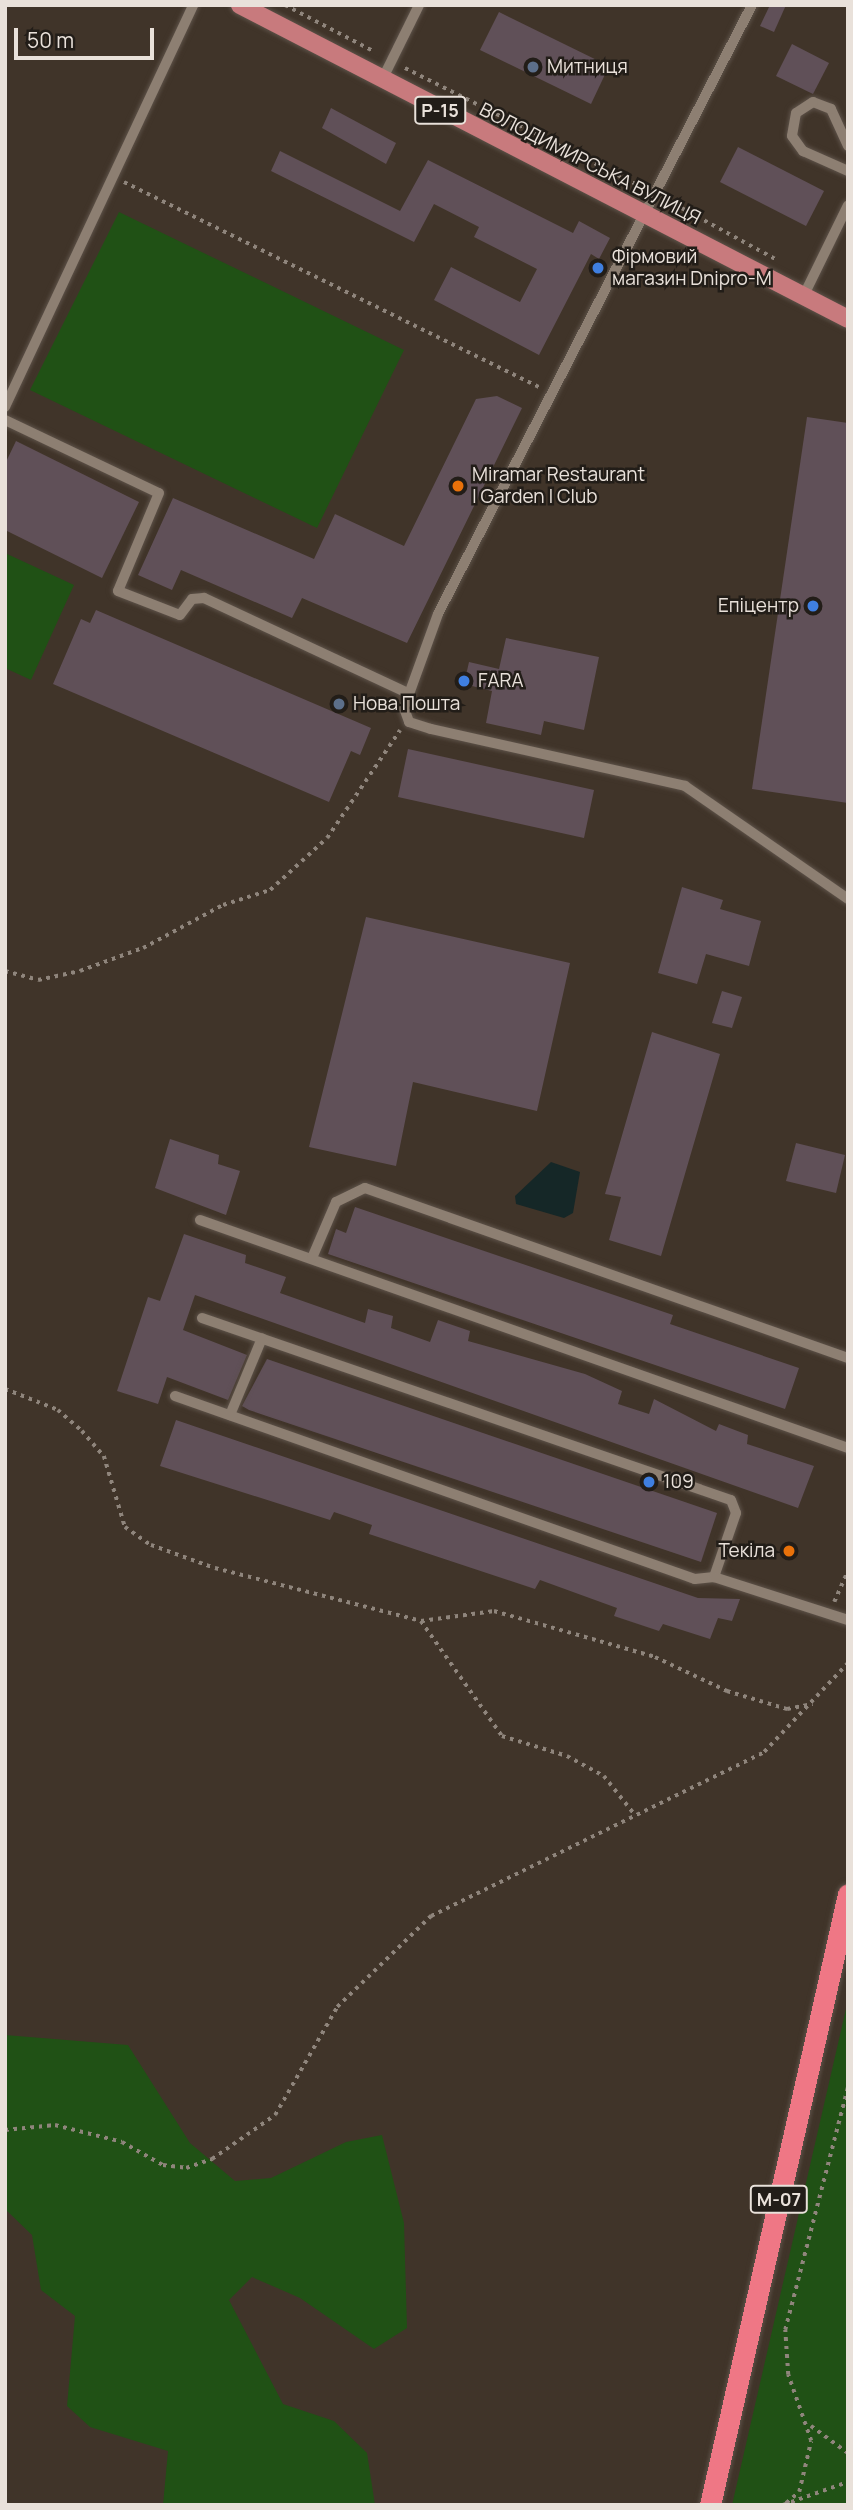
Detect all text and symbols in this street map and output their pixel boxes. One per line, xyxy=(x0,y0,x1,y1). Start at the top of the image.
scale bar xyxy=(18,14,158,58)
text: 50 m xyxy=(27,26,74,54)
place label: Митниця xyxy=(547,56,628,78)
marker: Митниця xyxy=(525,59,541,75)
road number: Р-15 xyxy=(414,96,466,124)
street label: ВОЛОДИМИРСЬКА ВУЛИЦЯ xyxy=(476,98,704,230)
place label: Фірмовий магазин Dnipro-M xyxy=(612,246,772,290)
marker: Фірмовий магазин Dnipro-M xyxy=(590,260,606,276)
place label: Miramar Restaurant | Garden | Club xyxy=(472,464,645,508)
marker: Miramar Restaurant | Garden | Club xyxy=(450,478,466,494)
place label: Епіцентр xyxy=(718,595,799,617)
marker: Епіцентр xyxy=(805,598,821,614)
place label: FARA xyxy=(478,670,523,692)
marker: FARA xyxy=(456,673,472,689)
place label: Нова Пошта xyxy=(353,693,460,715)
marker: Нова Пошта xyxy=(331,696,347,712)
place label: 109 xyxy=(663,1471,694,1493)
marker: 109 xyxy=(641,1474,657,1490)
place label: Текіла xyxy=(719,1540,775,1562)
marker: Текіла xyxy=(781,1543,797,1559)
road number: М-07 xyxy=(749,2185,809,2214)

